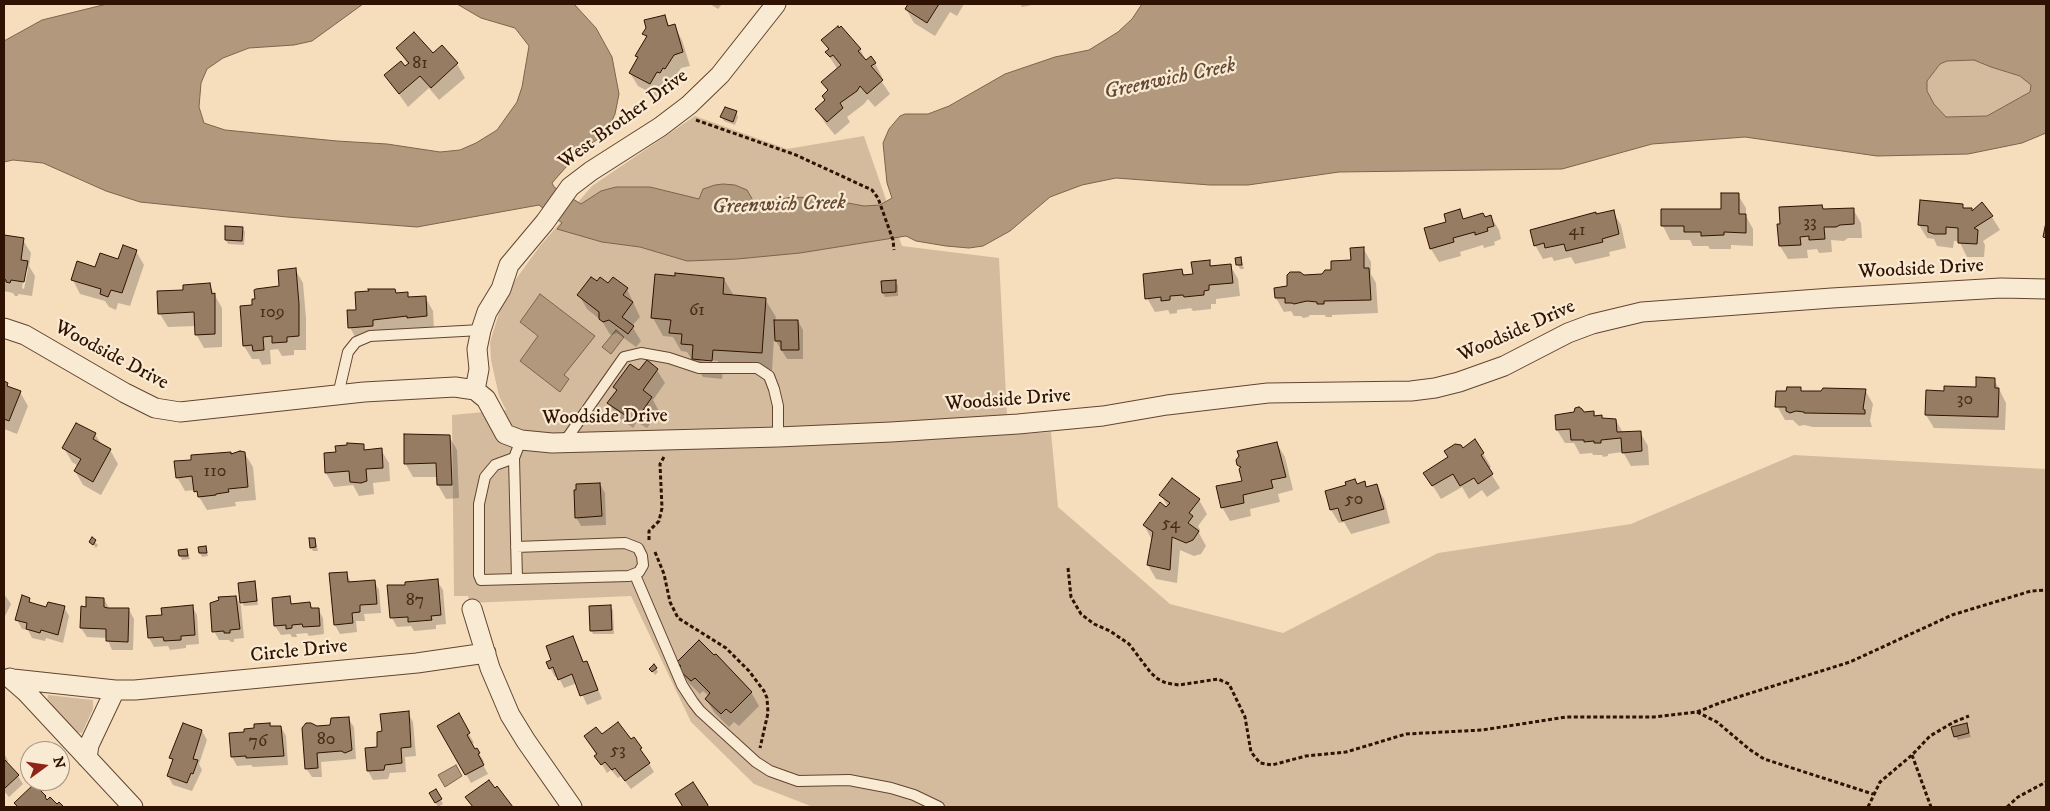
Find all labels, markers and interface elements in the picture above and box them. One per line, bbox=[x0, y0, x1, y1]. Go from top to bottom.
house number: 81 bbox=[412, 53, 428, 75]
water label: Greenwich Creek bbox=[1102, 54, 1238, 106]
street label: West Brother Drive bbox=[555, 65, 693, 175]
water label: Greenwich Creek bbox=[712, 191, 846, 221]
house number: 33 bbox=[1803, 212, 1817, 234]
house number: 41 bbox=[1569, 220, 1585, 242]
street label: Woodside Drive bbox=[1858, 255, 1984, 285]
street label: Woodside Drive bbox=[1455, 295, 1579, 369]
house number: 61 bbox=[689, 300, 705, 322]
house number: 109 bbox=[259, 302, 285, 324]
street label: Woodside Drive bbox=[50, 316, 172, 396]
street label: Woodside Drive bbox=[944, 385, 1072, 417]
house number: 30 bbox=[1957, 389, 1973, 411]
street label: Woodside Drive bbox=[542, 405, 668, 431]
house number: 110 bbox=[204, 461, 226, 483]
house number: 50 bbox=[1345, 489, 1363, 511]
house number: 54 bbox=[1162, 513, 1180, 535]
house number: 87 bbox=[406, 590, 424, 612]
street label: Circle Drive bbox=[249, 635, 349, 669]
house number: 80 bbox=[317, 729, 335, 751]
house number: 76 bbox=[249, 731, 267, 753]
house number: 53 bbox=[610, 740, 626, 762]
north arrow bbox=[20, 741, 70, 791]
text: N bbox=[48, 755, 69, 770]

